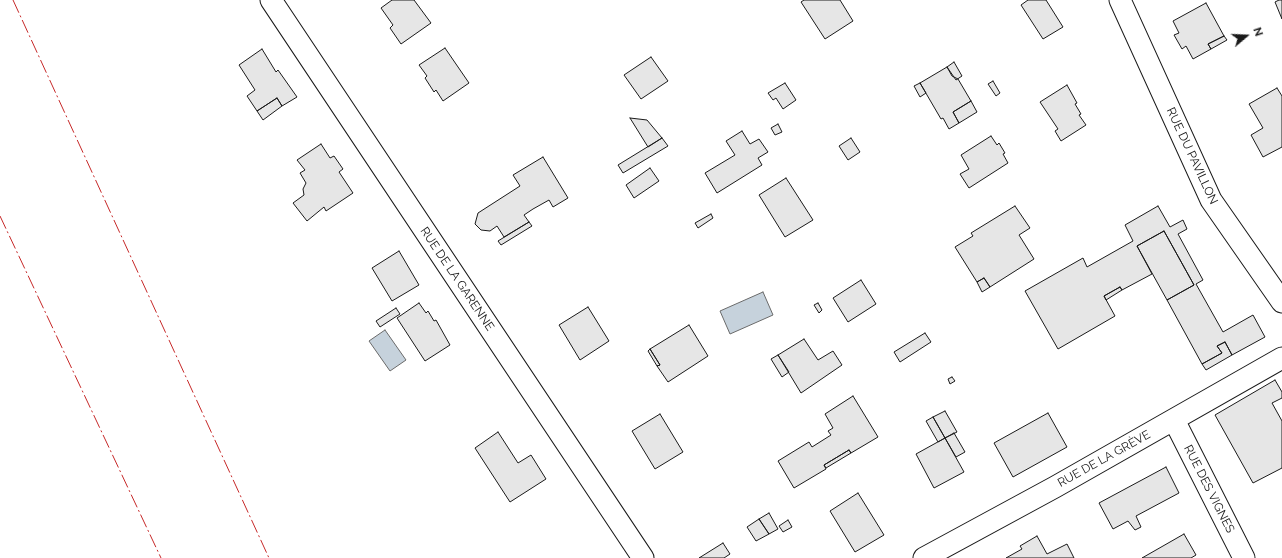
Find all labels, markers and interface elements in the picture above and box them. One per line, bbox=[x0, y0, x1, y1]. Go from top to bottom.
north arrow bbox=[1226, 16, 1266, 56]
text: N bbox=[1250, 26, 1265, 38]
street label: RUE DU PAVILLON bbox=[1163, 105, 1221, 207]
street label: RUE DE LA GARENNE bbox=[417, 224, 497, 334]
street label: RUE DE LA GRÈVE bbox=[1055, 428, 1153, 490]
street label: RUE DES VIGNES bbox=[1181, 443, 1237, 535]

